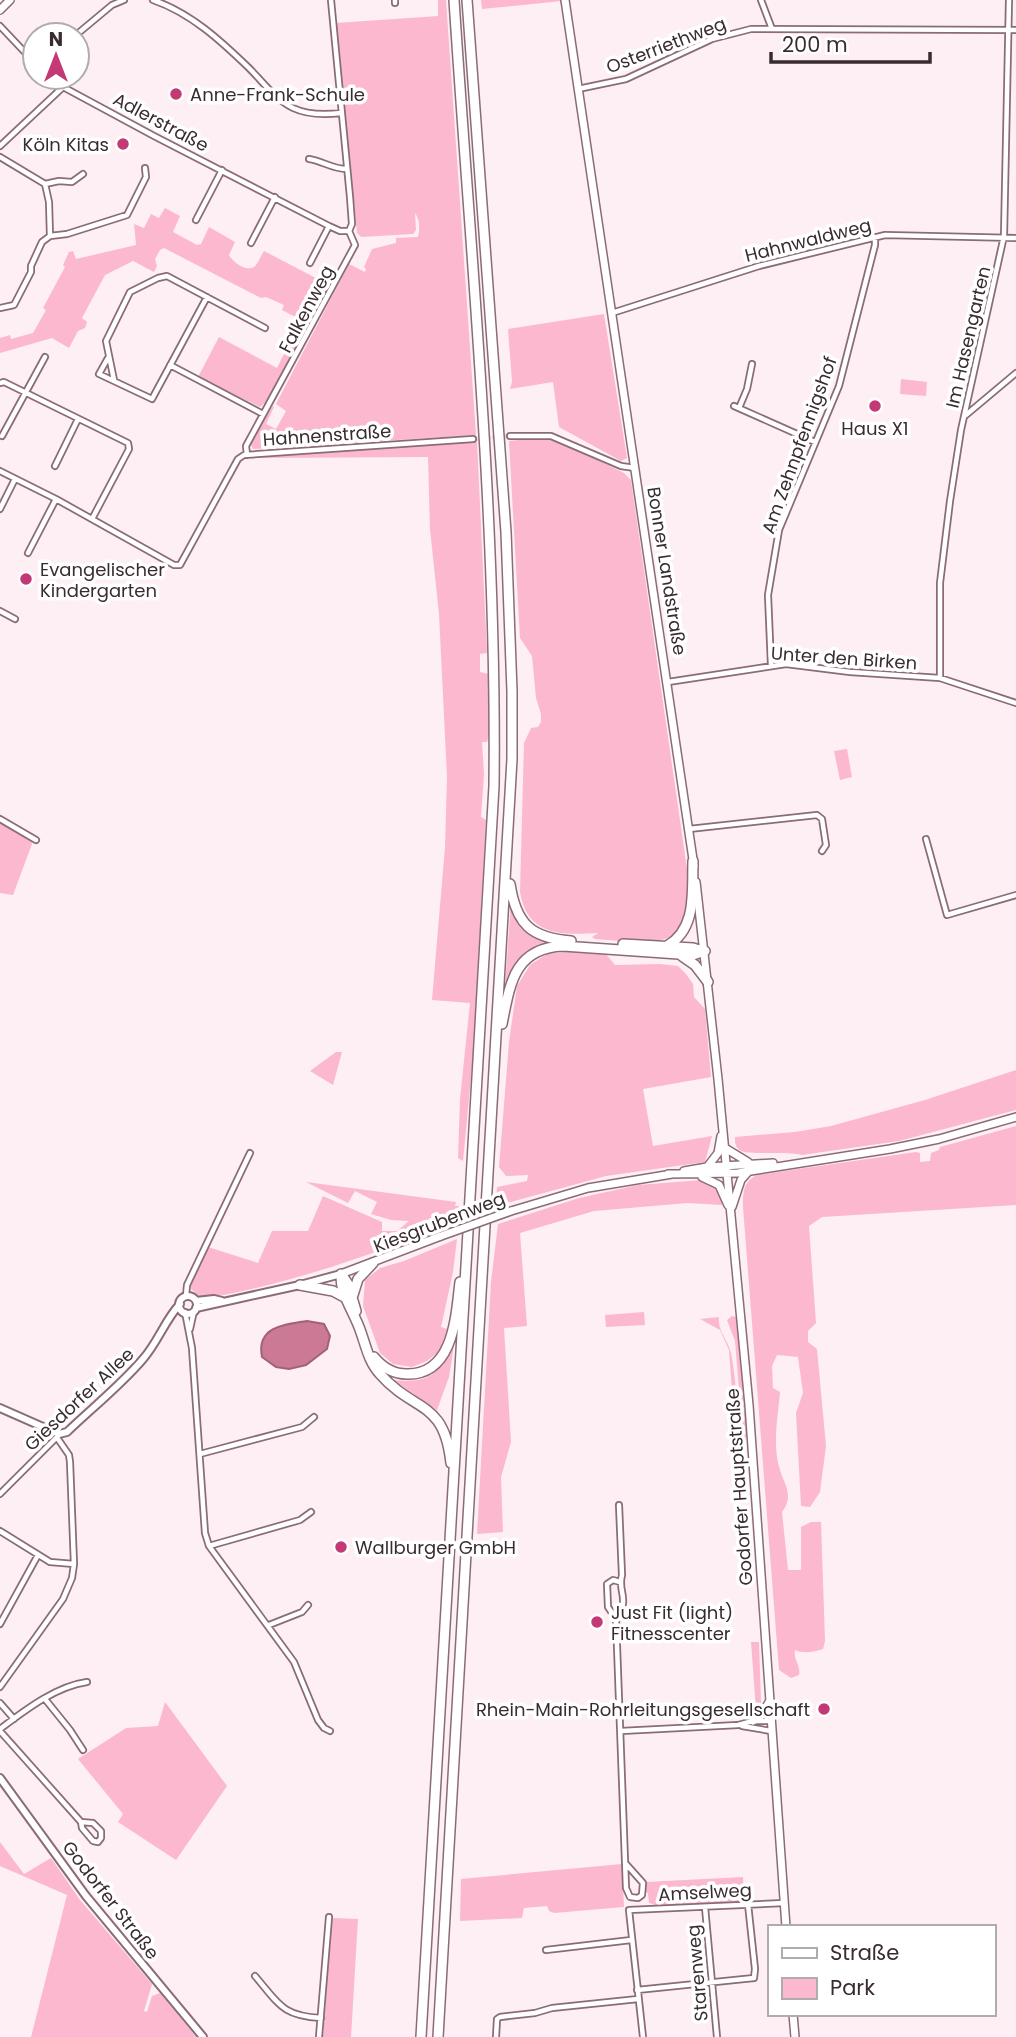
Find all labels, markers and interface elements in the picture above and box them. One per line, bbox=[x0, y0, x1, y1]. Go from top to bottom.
street label: Osterriethweg bbox=[603, 11, 729, 79]
north arrow bbox=[21, 21, 91, 91]
scale bar bbox=[771, 21, 930, 65]
text: N bbox=[49, 26, 63, 53]
text: 200 m bbox=[782, 30, 848, 59]
place label: Anne-Frank-Schule bbox=[190, 82, 365, 107]
street label: Adlerstraße bbox=[109, 86, 213, 158]
marker: Anne-Frank-Schule bbox=[168, 86, 184, 102]
place label: Köln Kitas bbox=[23, 132, 109, 157]
marker: Köln Kitas bbox=[115, 136, 131, 152]
street label: Hahnwaldweg bbox=[742, 212, 874, 268]
street label: Falkenweg bbox=[272, 261, 340, 357]
street label: Im Hasengarten bbox=[940, 264, 996, 410]
street label: Am Zehnpfennigshof bbox=[755, 353, 843, 537]
marker: Haus X1 bbox=[867, 398, 883, 414]
place label: Haus X1 bbox=[841, 416, 909, 441]
street label: Hahnenstraße bbox=[262, 418, 392, 452]
street label: Bonner Landstraße bbox=[641, 485, 693, 657]
place label: Evangelischer Kindergarten bbox=[40, 557, 165, 603]
marker: Evangelischer Kindergarten bbox=[18, 571, 34, 587]
street label: Unter den Birken bbox=[770, 640, 918, 676]
street label: Kiesgrubenweg bbox=[370, 1185, 508, 1259]
street label: Giesdorfer Allee bbox=[19, 1342, 139, 1456]
street label: Godorfer Hauptstraße bbox=[720, 1388, 758, 1586]
place label: Wallburger GmbH bbox=[355, 1535, 516, 1560]
marker: Wallburger GmbH bbox=[333, 1539, 349, 1555]
place label: Just Fit (light) Fitnesscenter bbox=[611, 1600, 733, 1646]
marker: Just Fit (light) Fitnesscenter bbox=[589, 1614, 605, 1630]
place label: Rhein-Main-Rohrleitungsgesellschaft bbox=[476, 1697, 810, 1722]
marker: Rhein-Main-Rohrleitungsgesellschaft bbox=[816, 1701, 832, 1717]
street label: Godorfer Straße bbox=[57, 1836, 165, 1964]
street label: Amselweg bbox=[658, 1877, 752, 1907]
street label: Starenweg bbox=[680, 1924, 714, 2022]
legend bbox=[768, 1925, 995, 2016]
text: Straße bbox=[830, 1938, 899, 1967]
text: Park bbox=[830, 1973, 875, 2002]

